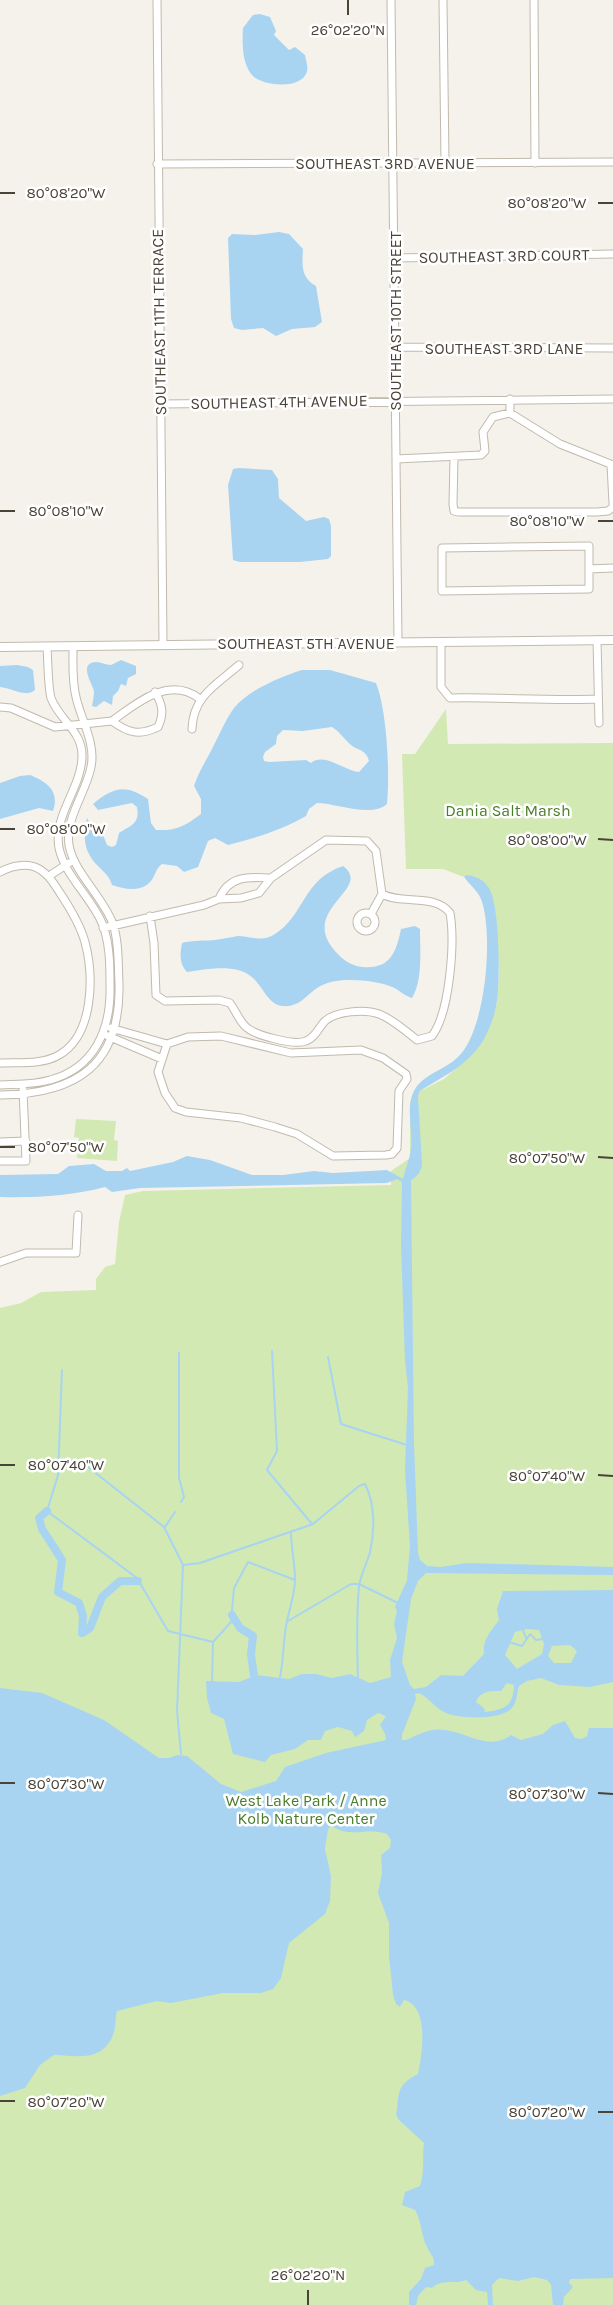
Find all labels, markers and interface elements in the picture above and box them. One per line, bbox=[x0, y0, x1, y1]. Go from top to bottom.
text: 26°02'20"N bbox=[311, 21, 385, 39]
street label: SOUTHEAST 3RD AVENUE bbox=[295, 154, 475, 173]
text: 80°08'20"W bbox=[27, 184, 106, 202]
text: 80°08'20"W bbox=[508, 194, 587, 212]
street label: SOUTHEAST 11TH TERRACE bbox=[148, 229, 170, 415]
street label: SOUTHEAST 10TH STREET bbox=[386, 231, 405, 411]
street label: SOUTHEAST 3RD COURT bbox=[418, 245, 590, 267]
street label: SOUTHEAST 3RD LANE bbox=[424, 339, 584, 358]
street label: SOUTHEAST 4TH AVENUE bbox=[190, 391, 368, 413]
text: 80°08'10"W bbox=[28, 502, 104, 520]
text: 80°08'10"W bbox=[509, 512, 585, 530]
street label: SOUTHEAST 5TH AVENUE bbox=[217, 634, 395, 653]
park label: Dania Salt Marsh bbox=[445, 801, 571, 820]
text: 80°08'00"W bbox=[26, 820, 106, 838]
text: 80°08'00"W bbox=[507, 831, 587, 849]
text: 80°07'50"W bbox=[28, 1138, 105, 1156]
text: 80°07'50"W bbox=[509, 1149, 586, 1167]
text: 80°07'40"W bbox=[28, 1456, 105, 1474]
text: 80°07'40"W bbox=[509, 1467, 586, 1485]
text: 80°07'30"W bbox=[28, 1775, 105, 1793]
text: 80°07'30"W bbox=[509, 1785, 586, 1803]
park label: West Lake Park / Anne Kolb Nature Center bbox=[225, 1791, 387, 1828]
text: 80°07'20"W bbox=[28, 2093, 105, 2111]
text: 80°07'20"W bbox=[509, 2103, 586, 2121]
text: 26°02'20"N bbox=[271, 2266, 345, 2284]

